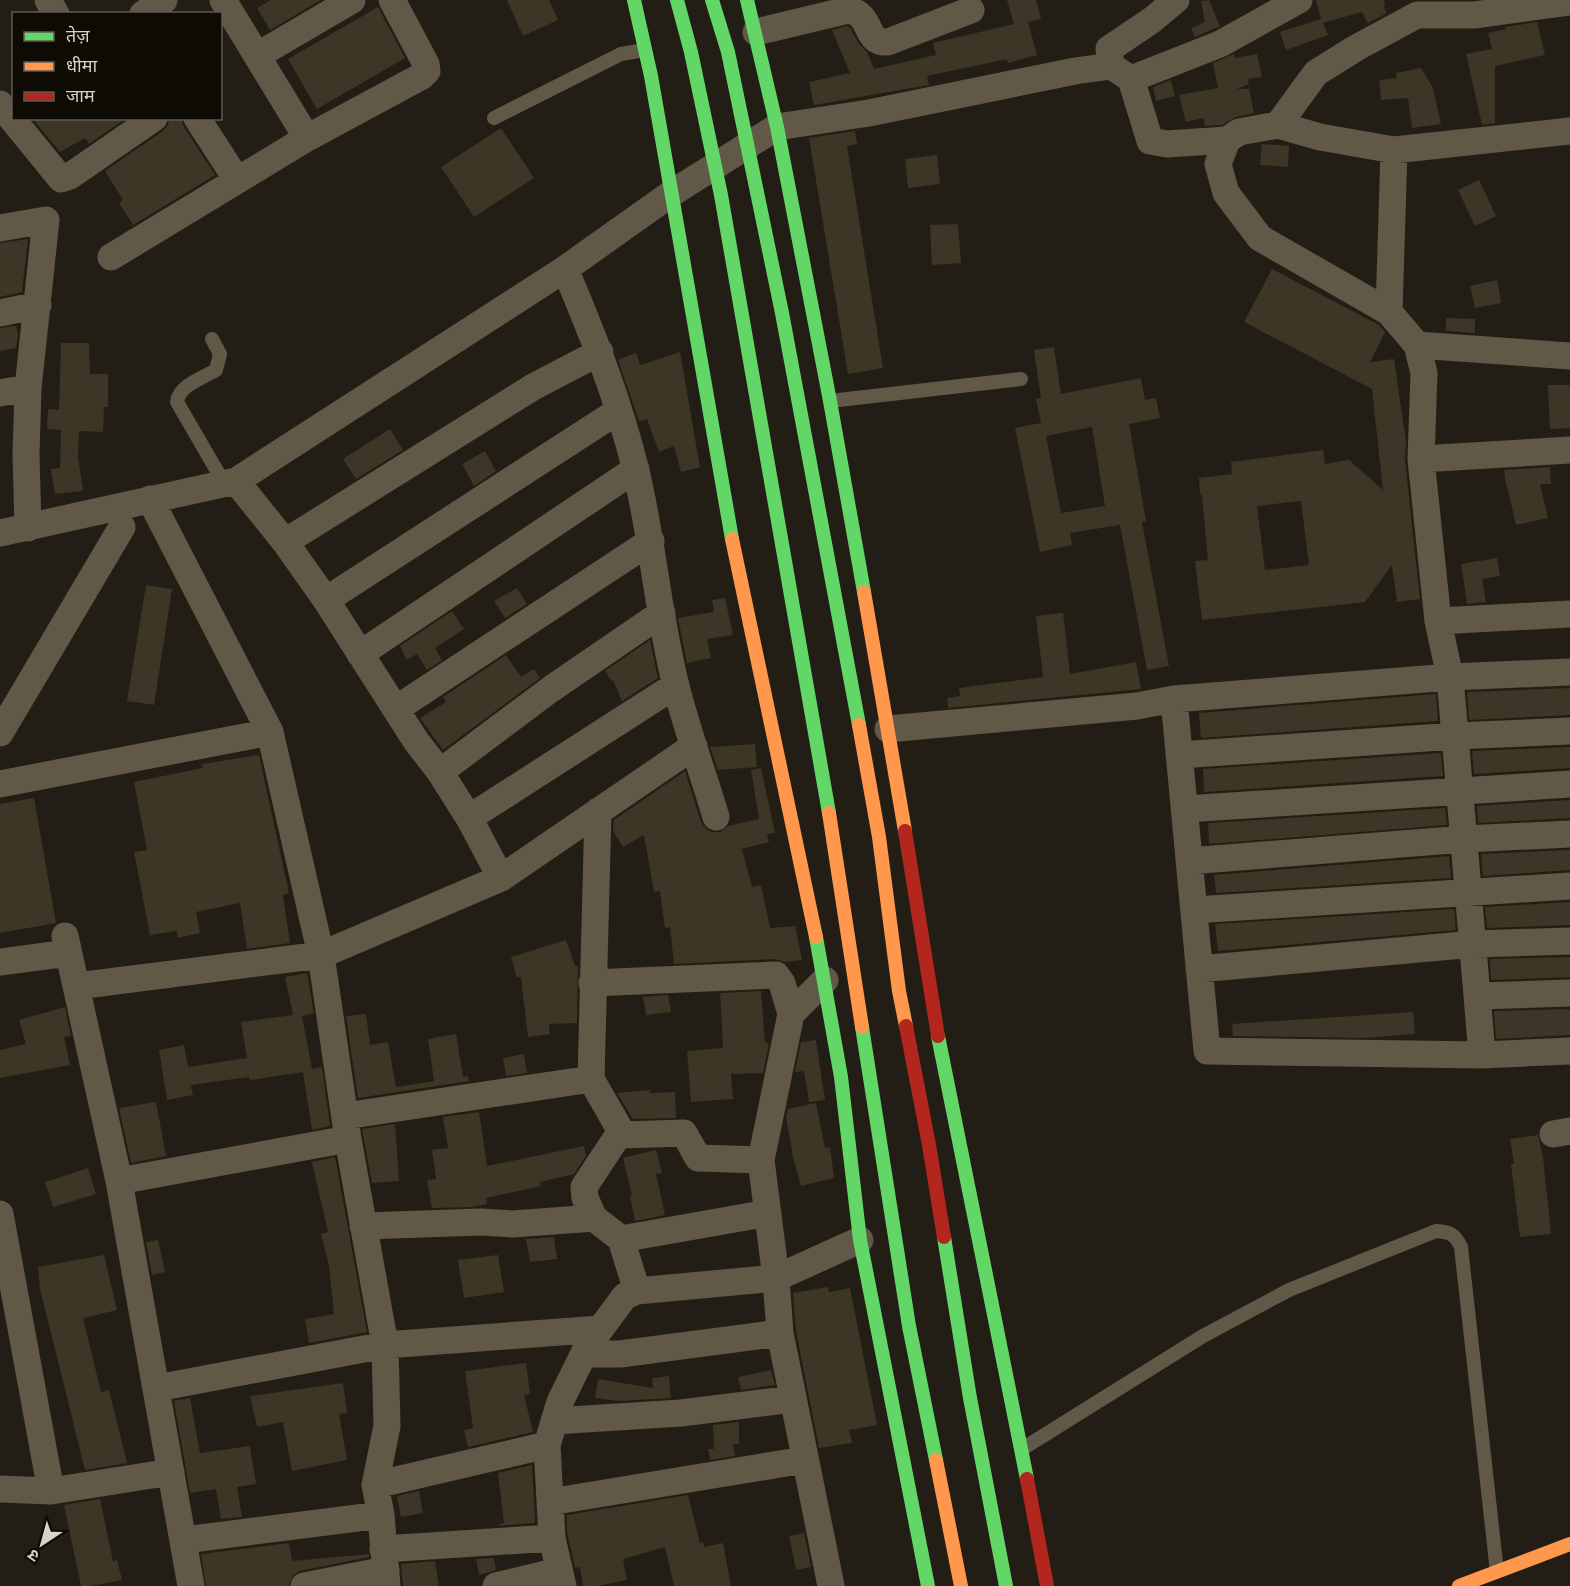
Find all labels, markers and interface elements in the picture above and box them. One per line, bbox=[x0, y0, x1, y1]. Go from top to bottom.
legend bbox=[12, 12, 222, 120]
text: तेज़ bbox=[66, 25, 90, 47]
text: धीमा bbox=[66, 55, 97, 77]
text: जाम bbox=[66, 85, 96, 107]
north arrow bbox=[12, 1514, 72, 1574]
text: उ bbox=[24, 1545, 43, 1566]

